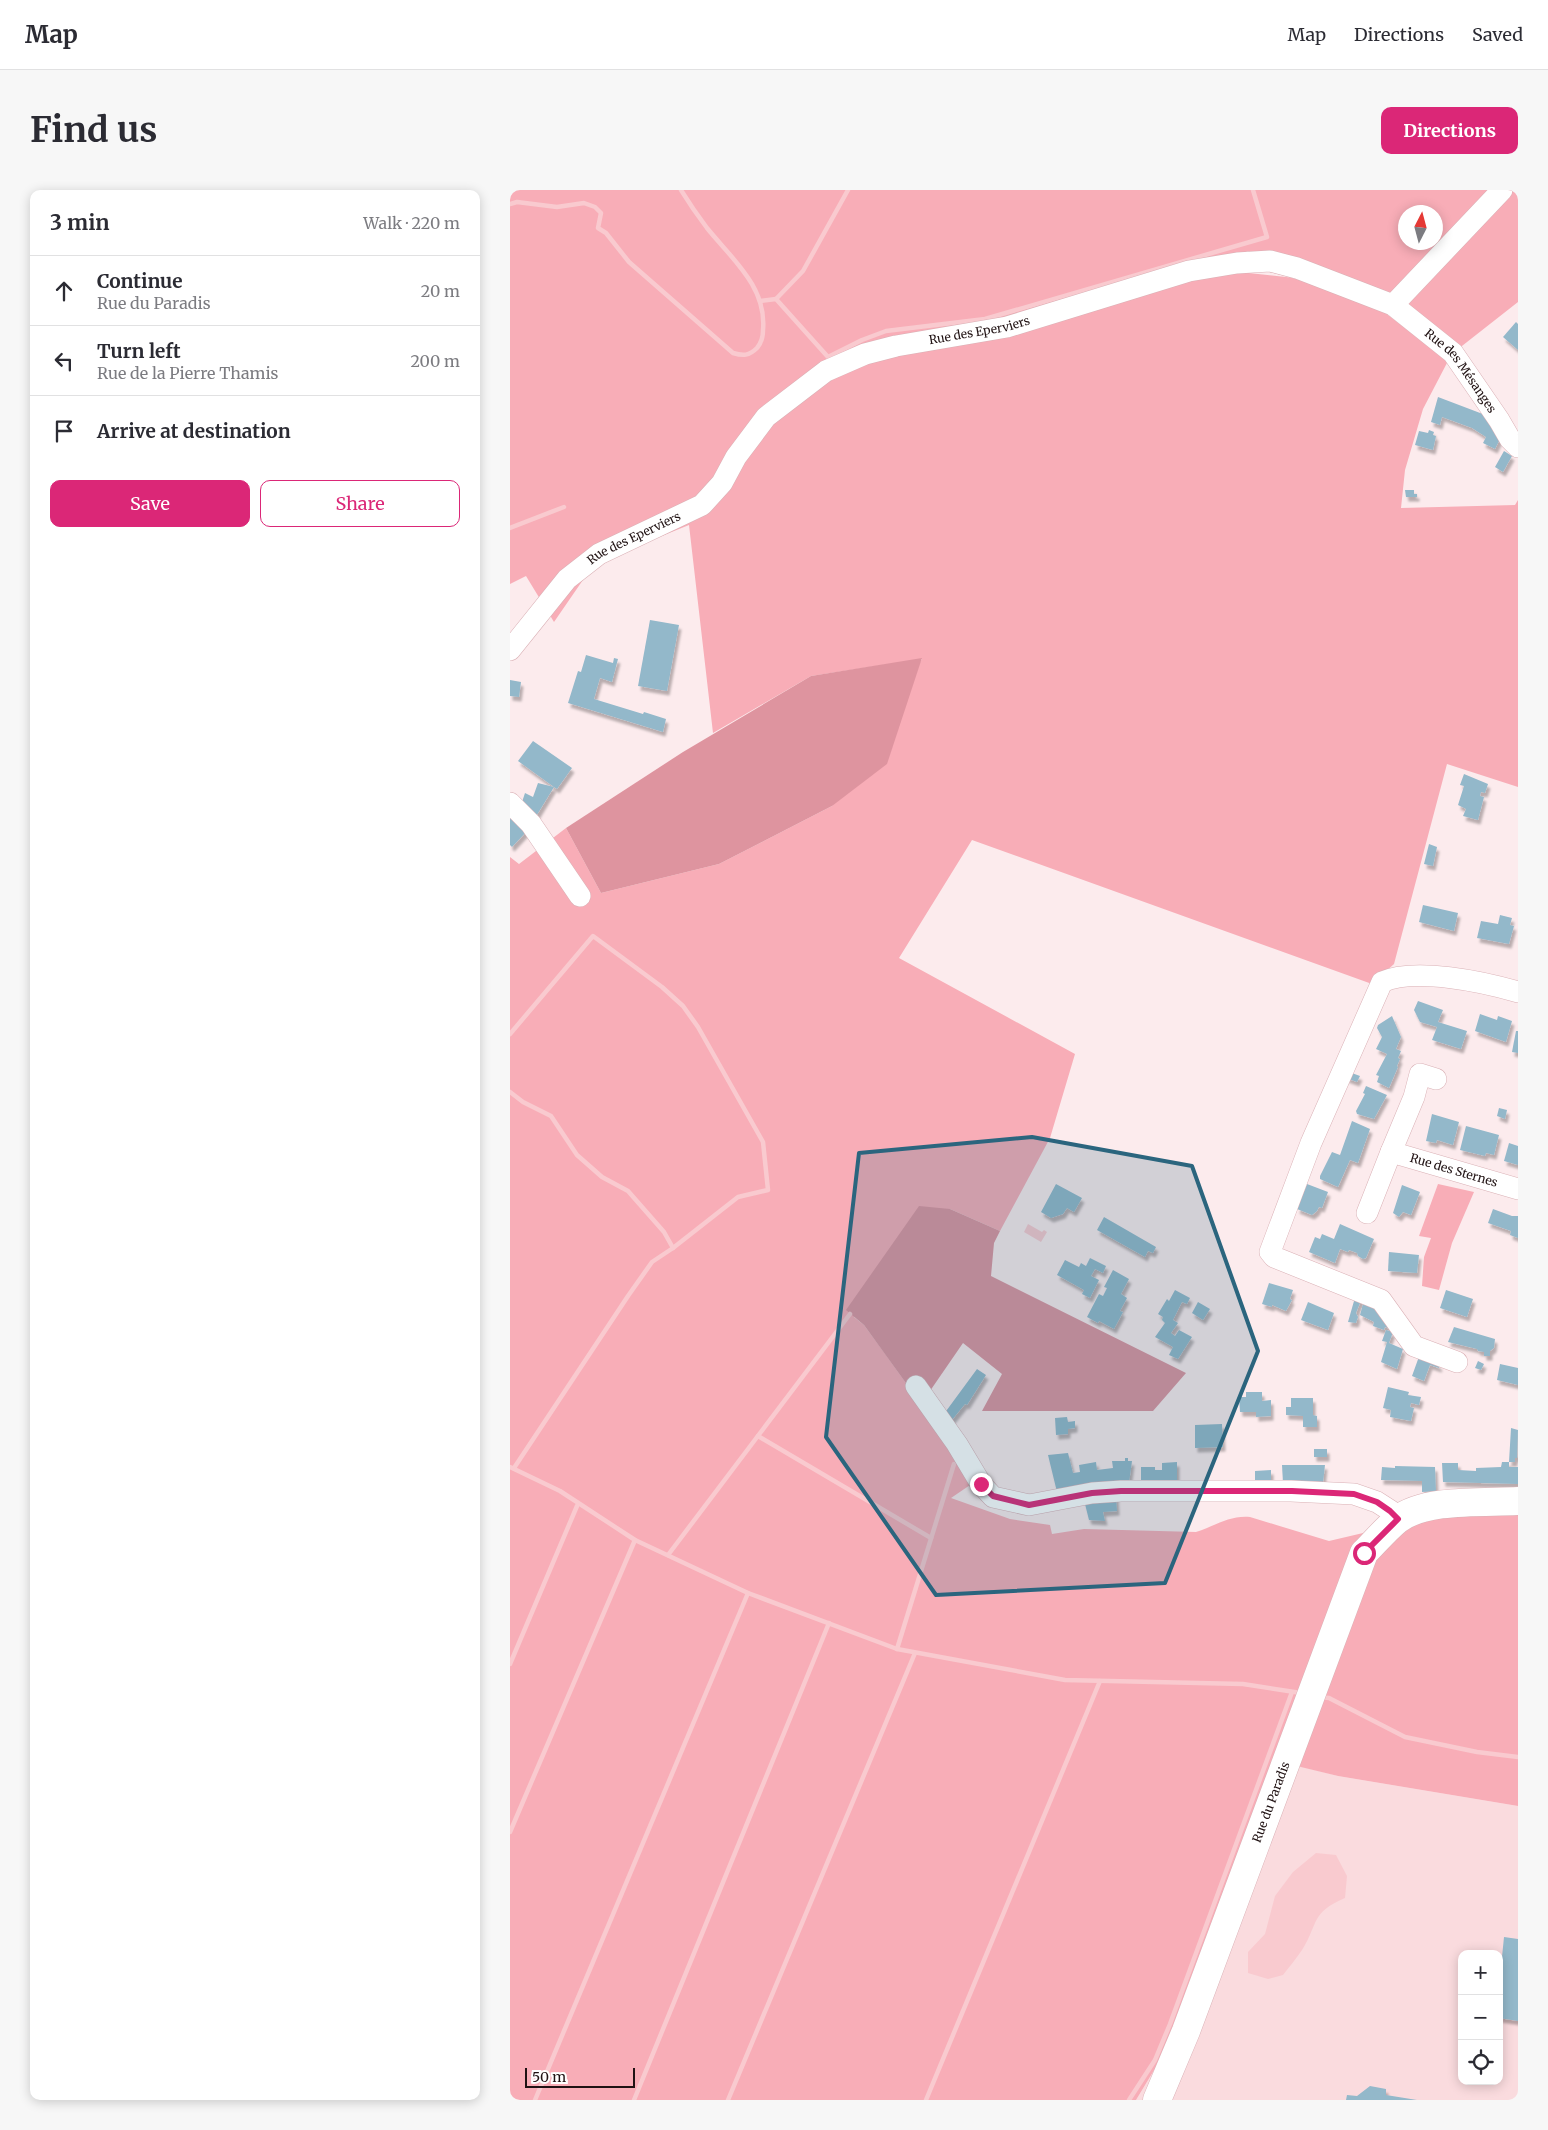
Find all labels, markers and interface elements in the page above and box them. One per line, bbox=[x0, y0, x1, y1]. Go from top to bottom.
text: Map bbox=[25, 19, 78, 50]
text: Map bbox=[1288, 23, 1326, 46]
text: Directions bbox=[1354, 23, 1444, 46]
text: Saved bbox=[1472, 23, 1523, 46]
button: Directions bbox=[1381, 107, 1518, 154]
text: Find us bbox=[30, 108, 157, 152]
north arrow bbox=[1398, 205, 1443, 250]
text: 3 min bbox=[50, 209, 109, 236]
text: Walk · 220 m bbox=[363, 213, 460, 233]
text: Continue bbox=[97, 269, 183, 293]
icon: ahead bbox=[50, 277, 78, 305]
text: 20 m bbox=[421, 281, 460, 301]
text: Rue du Paradis bbox=[97, 293, 211, 313]
street label: Rue des Eperviers bbox=[928, 312, 1032, 347]
street label: Rue des Mésanges bbox=[1422, 325, 1500, 416]
text: Turn left bbox=[97, 339, 181, 363]
icon: left bbox=[50, 347, 78, 375]
text: 200 m bbox=[410, 351, 460, 371]
text: Rue de la Pierre Thamis bbox=[97, 363, 278, 383]
icon: arrive bbox=[50, 417, 78, 445]
text: Arrive at destination bbox=[97, 419, 291, 443]
button: Save bbox=[50, 480, 250, 527]
button: Share bbox=[260, 480, 460, 527]
street label: Rue des Eperviers bbox=[584, 508, 683, 567]
street label: Rue des Sternes bbox=[1408, 1150, 1500, 1190]
route end bbox=[970, 1473, 993, 1496]
route start bbox=[1353, 1542, 1376, 1565]
street label: Rue du Paradis bbox=[1249, 1759, 1293, 1845]
map controls bbox=[1458, 1950, 1503, 2085]
button: + bbox=[1458, 1950, 1503, 1995]
button: − bbox=[1458, 1995, 1503, 2040]
button: locate bbox=[1458, 2040, 1503, 2085]
scale bar bbox=[525, 2065, 635, 2088]
text: 50 m bbox=[532, 2068, 566, 2086]

